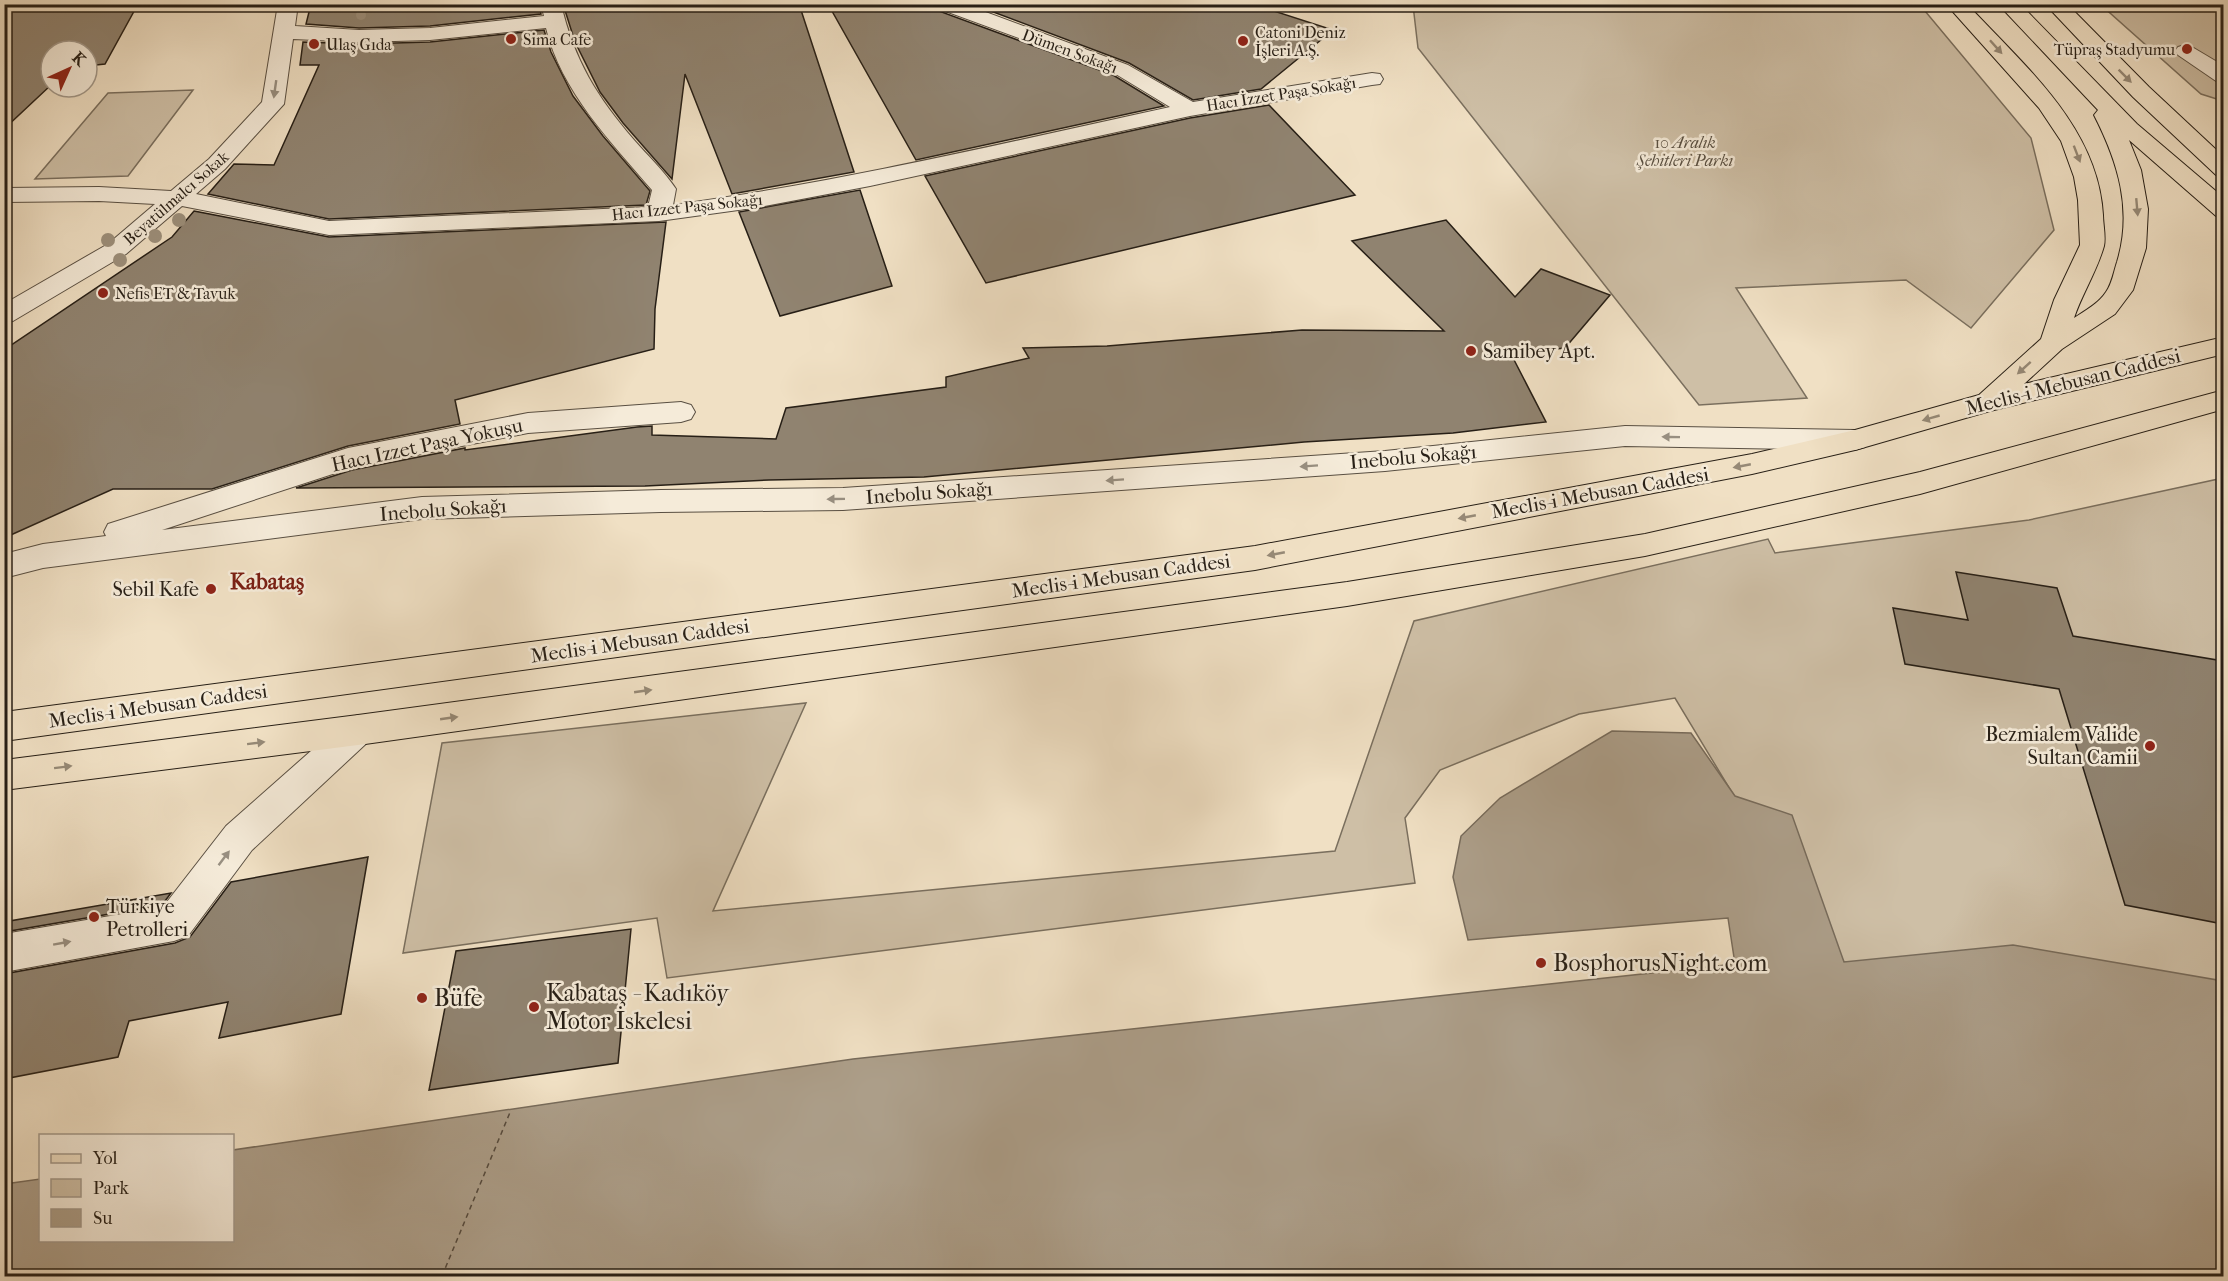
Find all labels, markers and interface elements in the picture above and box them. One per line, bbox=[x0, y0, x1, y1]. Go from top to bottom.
place label: Catoni Deniz İşleri A.Ş. bbox=[1255, 23, 1346, 61]
street label: Dümen Sokağı bbox=[1020, 25, 1121, 77]
place label: Sima Cafe bbox=[523, 30, 591, 49]
marker: Sima Cafe bbox=[504, 32, 518, 46]
marker: Catoni Deniz İşleri A.Ş. bbox=[1236, 34, 1250, 48]
place label: Ulaş Gıda bbox=[326, 35, 392, 55]
marker: Ulaş Gıda bbox=[307, 37, 321, 51]
north arrow bbox=[39, 39, 99, 99]
one-way arrow bbox=[1989, 39, 2002, 54]
place label: Tüpraş Stadyumu bbox=[2054, 40, 2175, 60]
marker: Tüpraş Stadyumu bbox=[2180, 42, 2194, 56]
text: K bbox=[68, 48, 91, 71]
one-way arrow bbox=[2118, 68, 2132, 82]
street label: Hacı İzzet Paşa Sokağı bbox=[1205, 73, 1358, 116]
one-way arrow bbox=[270, 80, 279, 99]
park label: 10 Aralık Şehitleri Parkı bbox=[1636, 133, 1734, 170]
one-way arrow bbox=[2073, 145, 2083, 163]
street label: Beyatülmalcı Sokak bbox=[119, 147, 233, 249]
street label: Hacı Izzet Paşa Sokağı bbox=[611, 190, 764, 225]
one-way arrow bbox=[2132, 198, 2142, 217]
place label: Nefis ET & Tavuk bbox=[115, 284, 236, 303]
marker: Nefis ET & Tavuk bbox=[96, 286, 110, 300]
place label: Samibey Apt. bbox=[1483, 340, 1595, 363]
marker: Samibey Apt. bbox=[1464, 344, 1478, 358]
street label: Meclis-i Mebusan Caddesi bbox=[1963, 344, 2183, 420]
one-way arrow bbox=[2017, 361, 2032, 374]
street label: Hacı Izzet Paşa Yokuşu bbox=[329, 413, 525, 477]
one-way arrow bbox=[1921, 414, 1939, 423]
one-way arrow bbox=[1661, 432, 1680, 442]
street label: Inebolu Sokağı bbox=[1349, 440, 1477, 474]
one-way arrow bbox=[1300, 462, 1319, 471]
street label: Meclis-i Mebusan Caddesi bbox=[1489, 462, 1711, 523]
one-way arrow bbox=[1732, 462, 1751, 471]
one-way arrow bbox=[1105, 476, 1124, 485]
street label: Inebolu Sokağı bbox=[865, 477, 993, 509]
street label: Inebolu Sokağı bbox=[379, 494, 507, 526]
one-way arrow bbox=[827, 495, 846, 504]
one-way arrow bbox=[1458, 513, 1477, 522]
street label: Meclis-i Mebusan Caddesi bbox=[1010, 549, 1232, 603]
one-way arrow bbox=[1266, 550, 1285, 559]
district label: Kabataş bbox=[230, 569, 304, 595]
place label: Sebil Kafe bbox=[112, 578, 199, 601]
marker: Sebil Kafe bbox=[204, 582, 218, 596]
street label: Meclis-i Mebusan Caddesi bbox=[529, 614, 751, 668]
street label: Meclis-i Mebusan Caddesi bbox=[47, 679, 269, 733]
one-way arrow bbox=[633, 687, 652, 696]
one-way arrow bbox=[440, 713, 459, 722]
place label: Bezmialem Valide Sultan Camii bbox=[1985, 723, 2138, 769]
one-way arrow bbox=[247, 738, 266, 748]
marker: Bezmialem Valide Sultan Camii bbox=[2143, 739, 2157, 753]
one-way arrow bbox=[53, 763, 72, 772]
one-way arrow bbox=[217, 851, 229, 866]
place label: Türkiye Petrolleri bbox=[106, 895, 188, 941]
marker: Türkiye Petrolleri bbox=[87, 910, 101, 924]
one-way arrow bbox=[53, 938, 72, 947]
place label: BosphorusNight.com bbox=[1553, 949, 1767, 977]
marker: BosphorusNight.com bbox=[1534, 956, 1548, 970]
place label: Kabataş - Kadıköy Motor İskelesi bbox=[546, 979, 730, 1035]
place label: Büfe bbox=[434, 984, 483, 1012]
marker: Büfe bbox=[415, 991, 429, 1005]
marker: Kabataş - Kadıköy Motor İskelesi bbox=[527, 1000, 541, 1014]
legend bbox=[39, 1134, 234, 1242]
text: Yol bbox=[92, 1148, 118, 1169]
text: Park bbox=[93, 1178, 130, 1199]
text: Su bbox=[93, 1208, 112, 1229]

